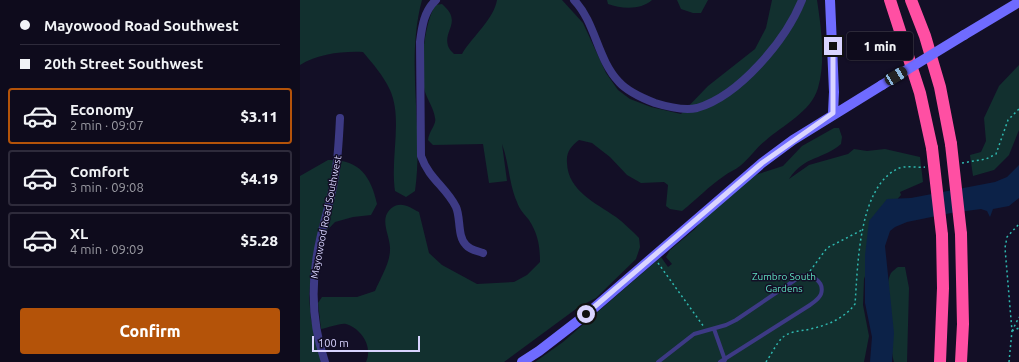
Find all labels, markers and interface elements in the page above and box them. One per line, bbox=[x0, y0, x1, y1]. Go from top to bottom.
text: Mayowood Road Southwest bbox=[44, 17, 239, 34]
callout: 1 min bbox=[847, 32, 913, 60]
route end bbox=[824, 37, 842, 55]
text: 1 min bbox=[863, 39, 897, 53]
text: 20th Street Southwest bbox=[44, 55, 203, 72]
car bbox=[883, 65, 909, 87]
icon: car bbox=[22, 98, 58, 134]
text: Economy bbox=[70, 101, 134, 118]
text: $3.11 bbox=[240, 108, 278, 125]
text: 2 min · 09:07 bbox=[70, 118, 144, 132]
street label: Mayowood Road Southwest bbox=[309, 154, 343, 280]
icon: car bbox=[22, 160, 58, 196]
text: Comfort bbox=[70, 163, 129, 180]
text: $4.19 bbox=[240, 170, 278, 187]
text: 3 min · 09:08 bbox=[70, 180, 144, 194]
icon: car bbox=[22, 222, 58, 258]
text: XL bbox=[70, 225, 88, 242]
text: $5.28 bbox=[240, 232, 278, 249]
text: 4 min · 09:09 bbox=[70, 242, 144, 256]
park label: Zumbro South Gardens bbox=[752, 271, 816, 294]
route start bbox=[577, 305, 595, 323]
button: Confirm bbox=[20, 308, 280, 354]
scale bar bbox=[312, 334, 420, 353]
text: 100 m bbox=[318, 337, 349, 349]

